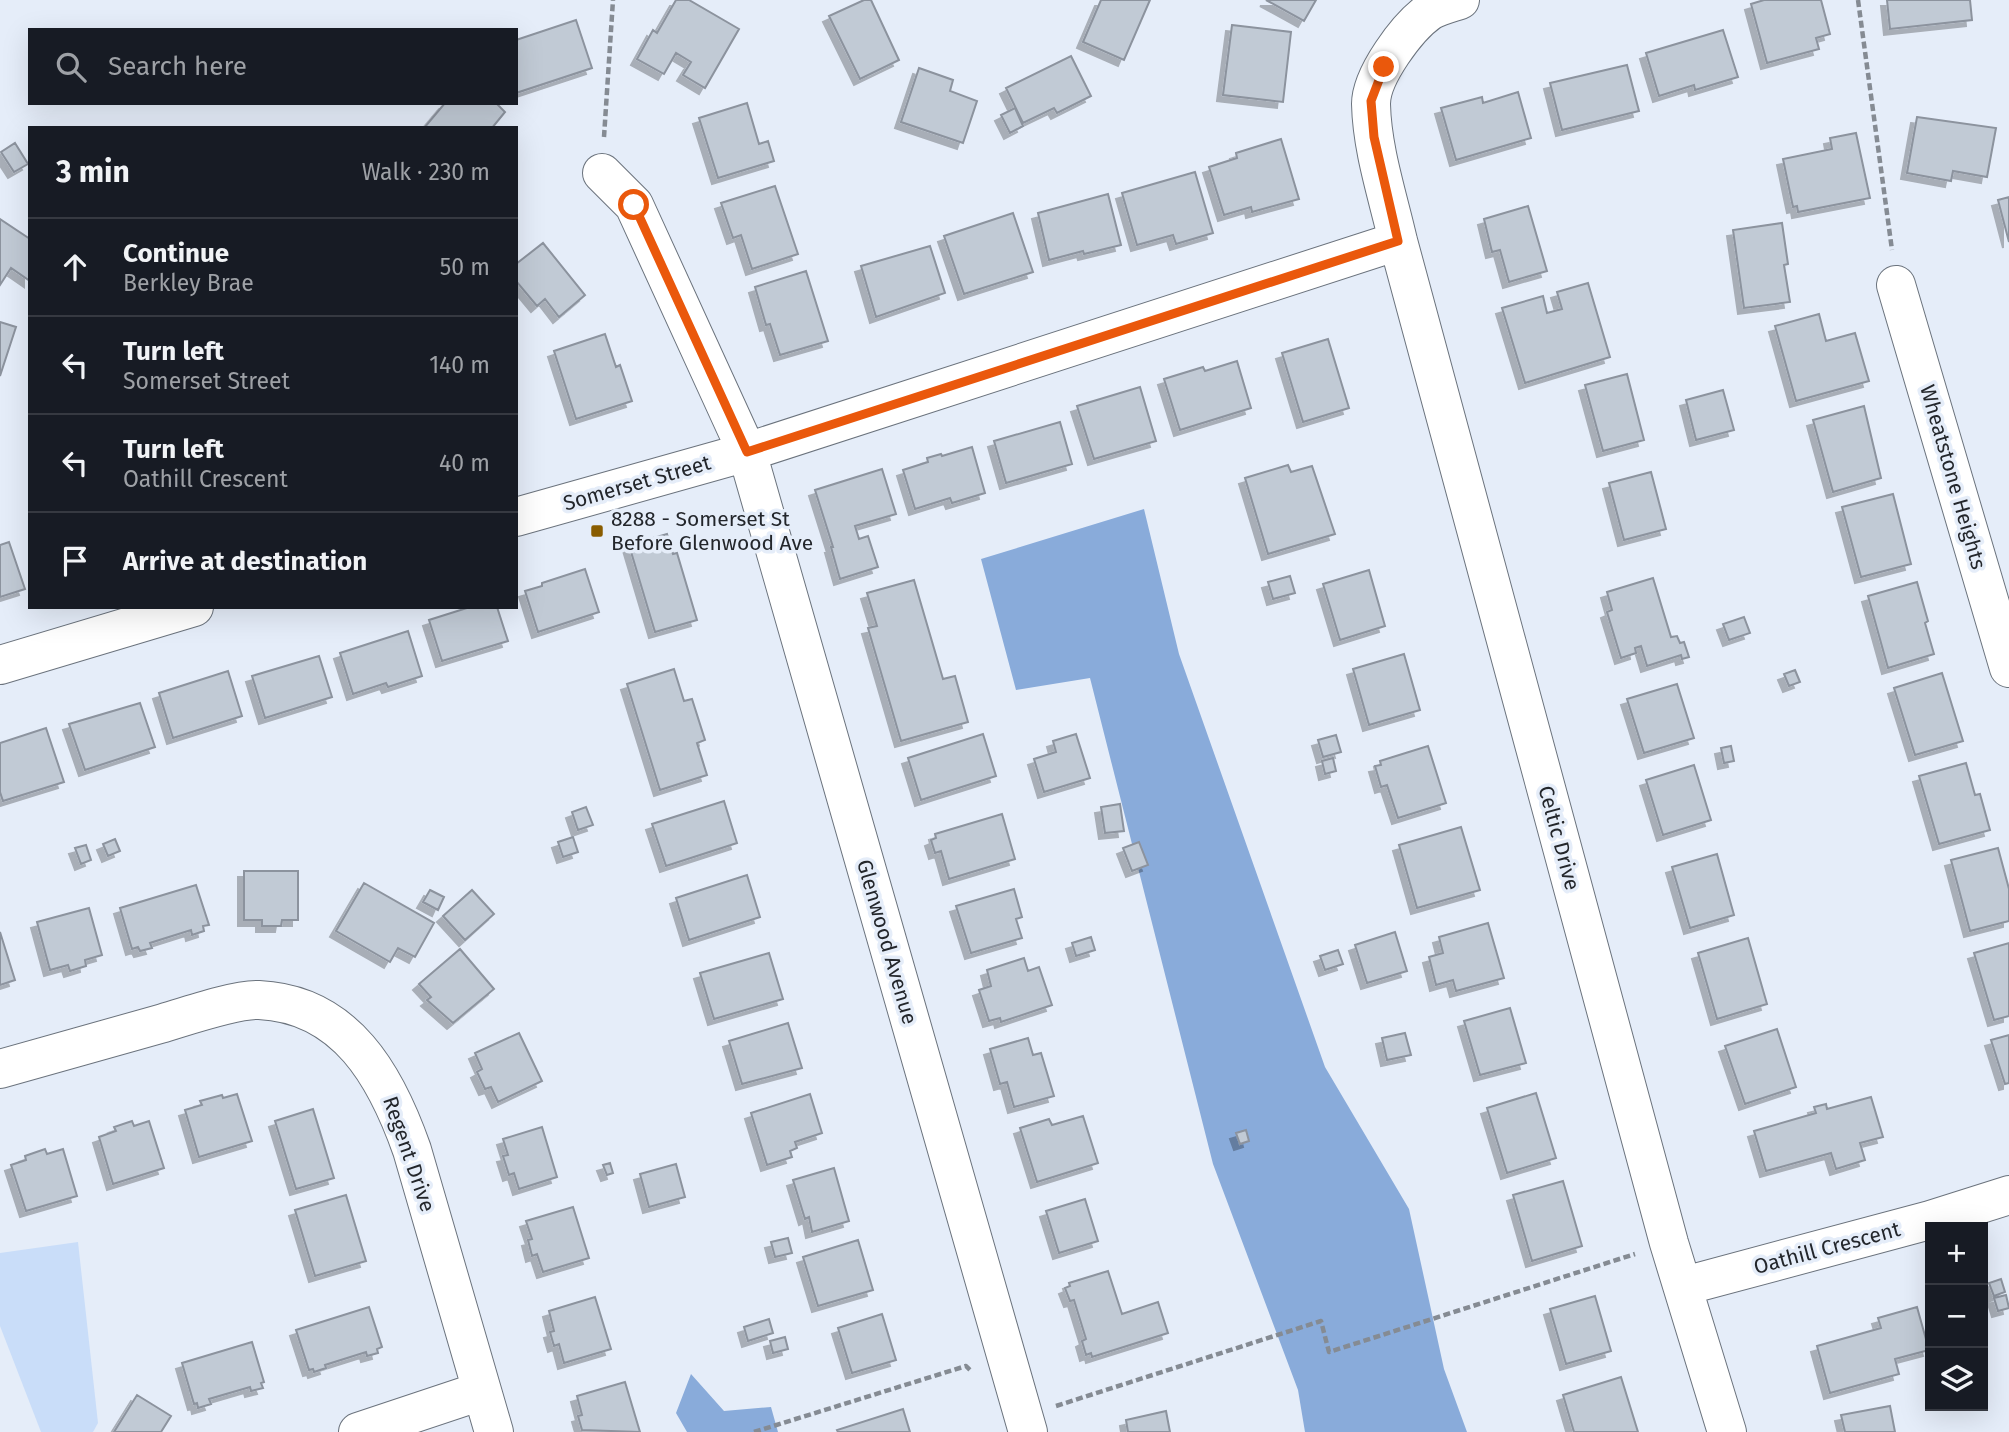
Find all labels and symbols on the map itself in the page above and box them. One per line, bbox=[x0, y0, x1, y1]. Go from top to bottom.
route end bbox=[1368, 51, 1399, 82]
route start bbox=[618, 189, 649, 220]
street label: Wheatstone Heights bbox=[1914, 382, 1992, 572]
street label: Somerset Street bbox=[560, 449, 714, 516]
place label: 8288 - Somerset St Before Glenwood Ave bbox=[611, 506, 813, 556]
marker: 8288 - Somerset St Before Glenwood Ave bbox=[589, 523, 605, 539]
street label: Celtic Drive bbox=[1533, 783, 1585, 893]
street label: Glenwood Avenue bbox=[851, 856, 923, 1028]
street label: Regent Drive bbox=[377, 1093, 441, 1215]
street label: Oathill Crescent bbox=[1751, 1216, 1903, 1280]

